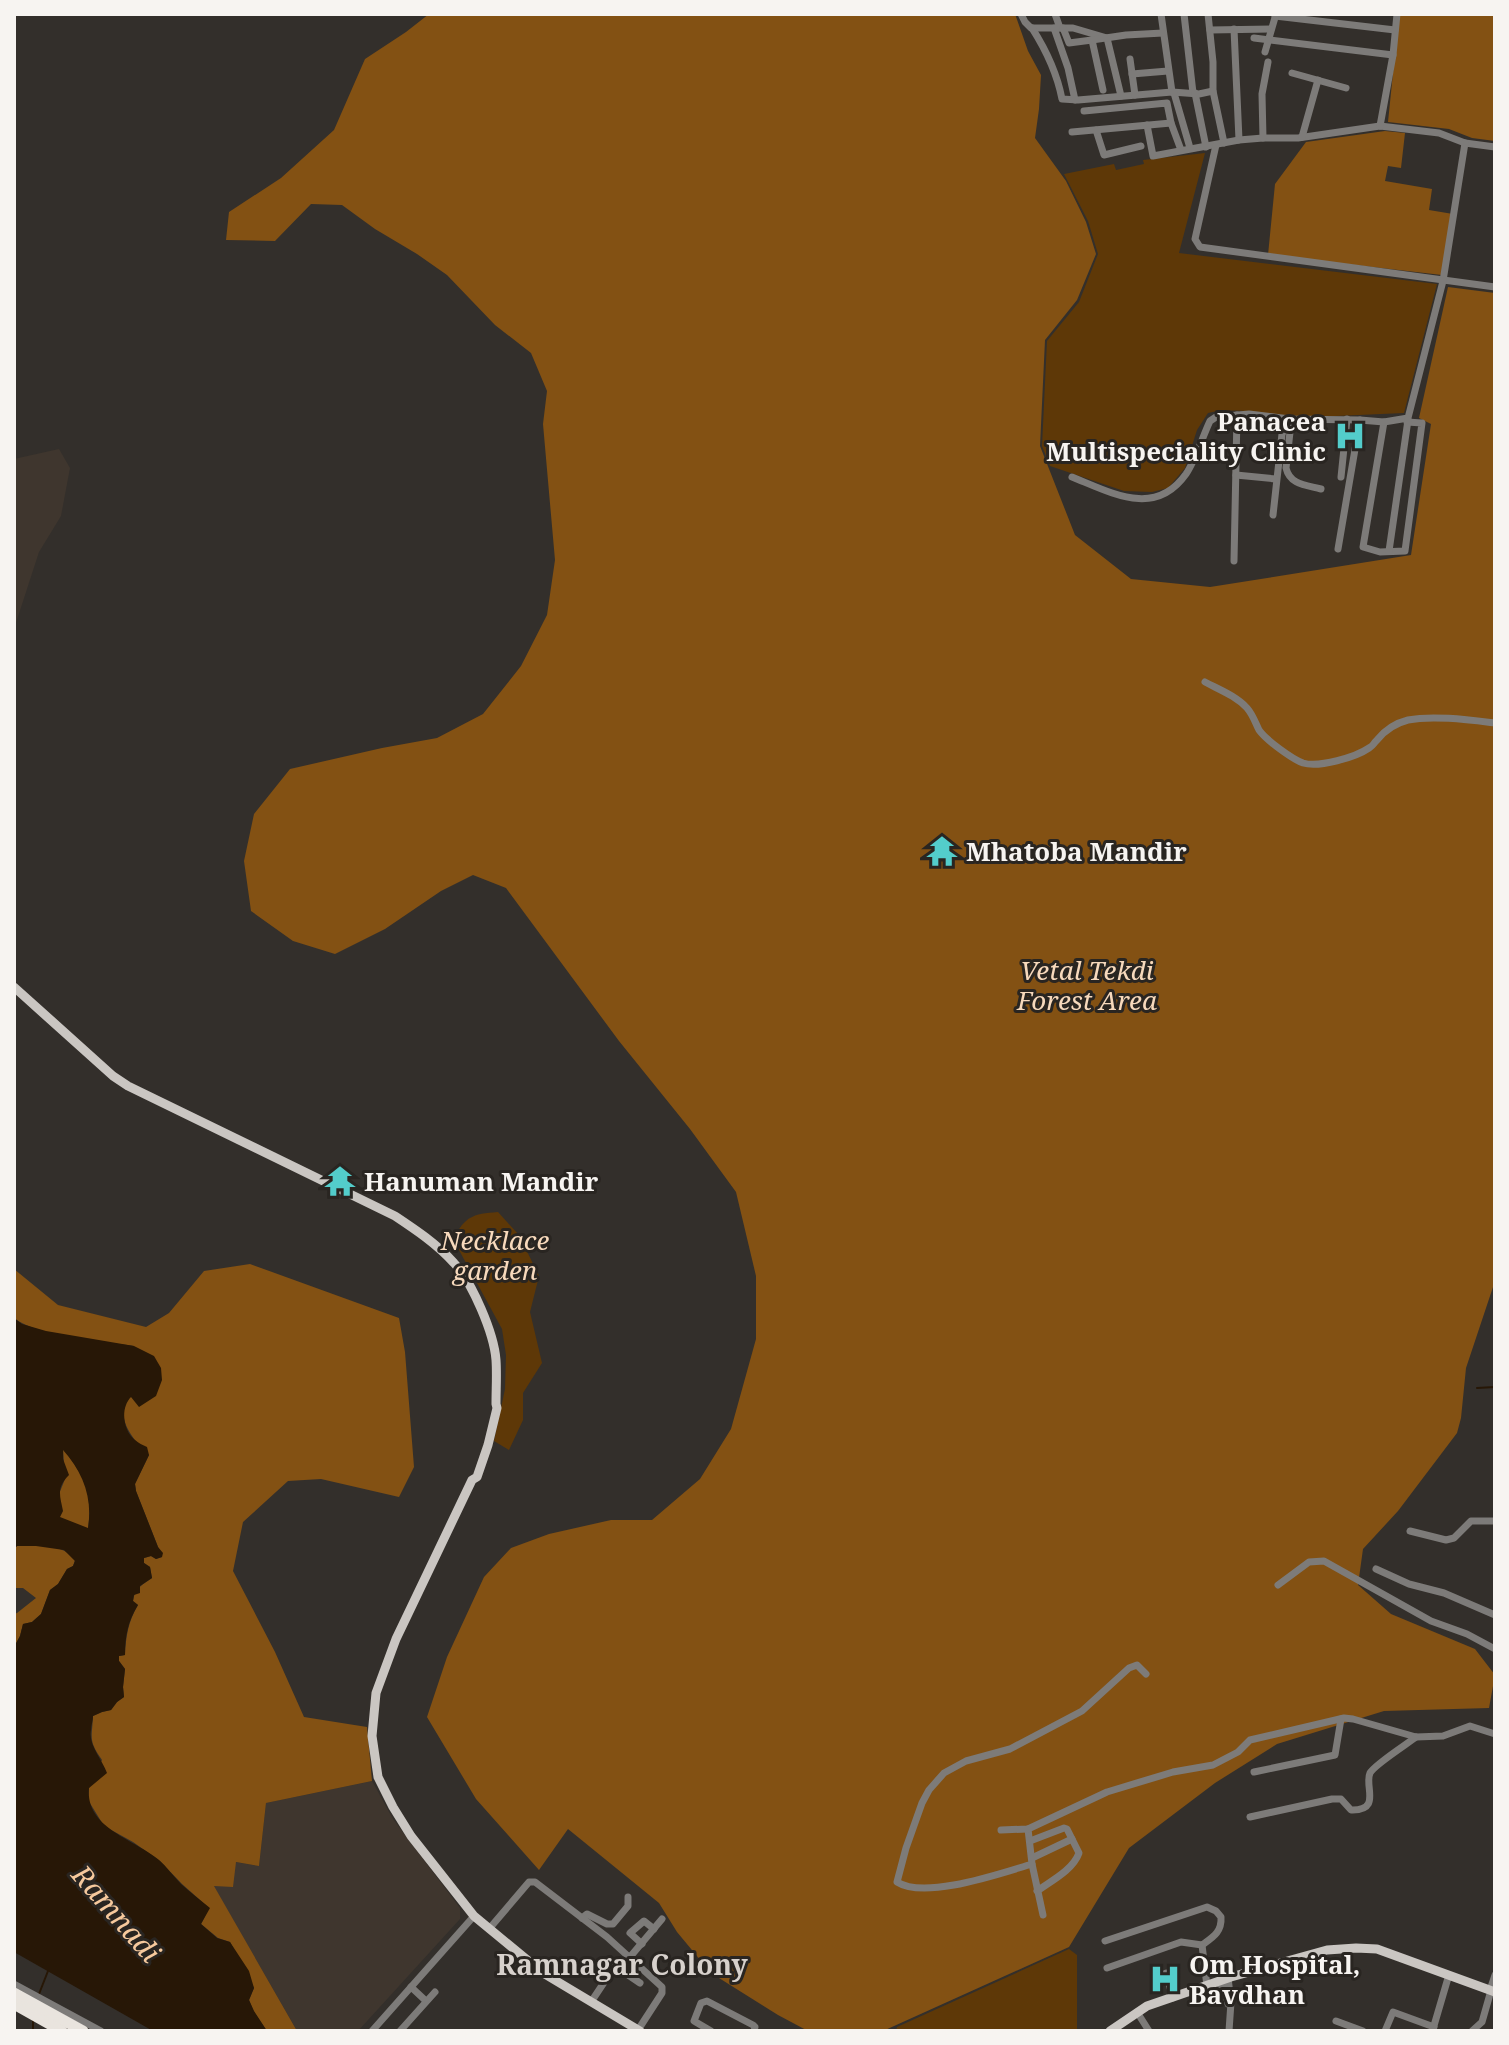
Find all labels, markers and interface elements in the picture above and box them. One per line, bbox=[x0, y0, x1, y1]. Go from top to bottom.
place label: Panacea Multispeciality Clinic bbox=[1046, 403, 1326, 469]
hospital icon: Panacea Multispeciality Clinic bbox=[1333, 419, 1367, 453]
place label: Mhatoba Mandir bbox=[966, 833, 1187, 869]
temple icon: Mhatoba Mandir bbox=[925, 834, 959, 868]
park label: Vetal Tekdi Forest Area bbox=[1016, 952, 1157, 1018]
place label: Hanuman Mandir bbox=[364, 1163, 599, 1199]
temple icon: Hanuman Mandir bbox=[323, 1164, 357, 1198]
park label: Necklace garden bbox=[440, 1222, 549, 1288]
water label: Ramnadi bbox=[63, 1855, 170, 1970]
district label: Ramnagar Colony bbox=[496, 1945, 749, 1983]
place label: Om Hospital, Bavdhan bbox=[1189, 1946, 1360, 2012]
hospital icon: Om Hospital, Bavdhan bbox=[1148, 1962, 1182, 1996]

